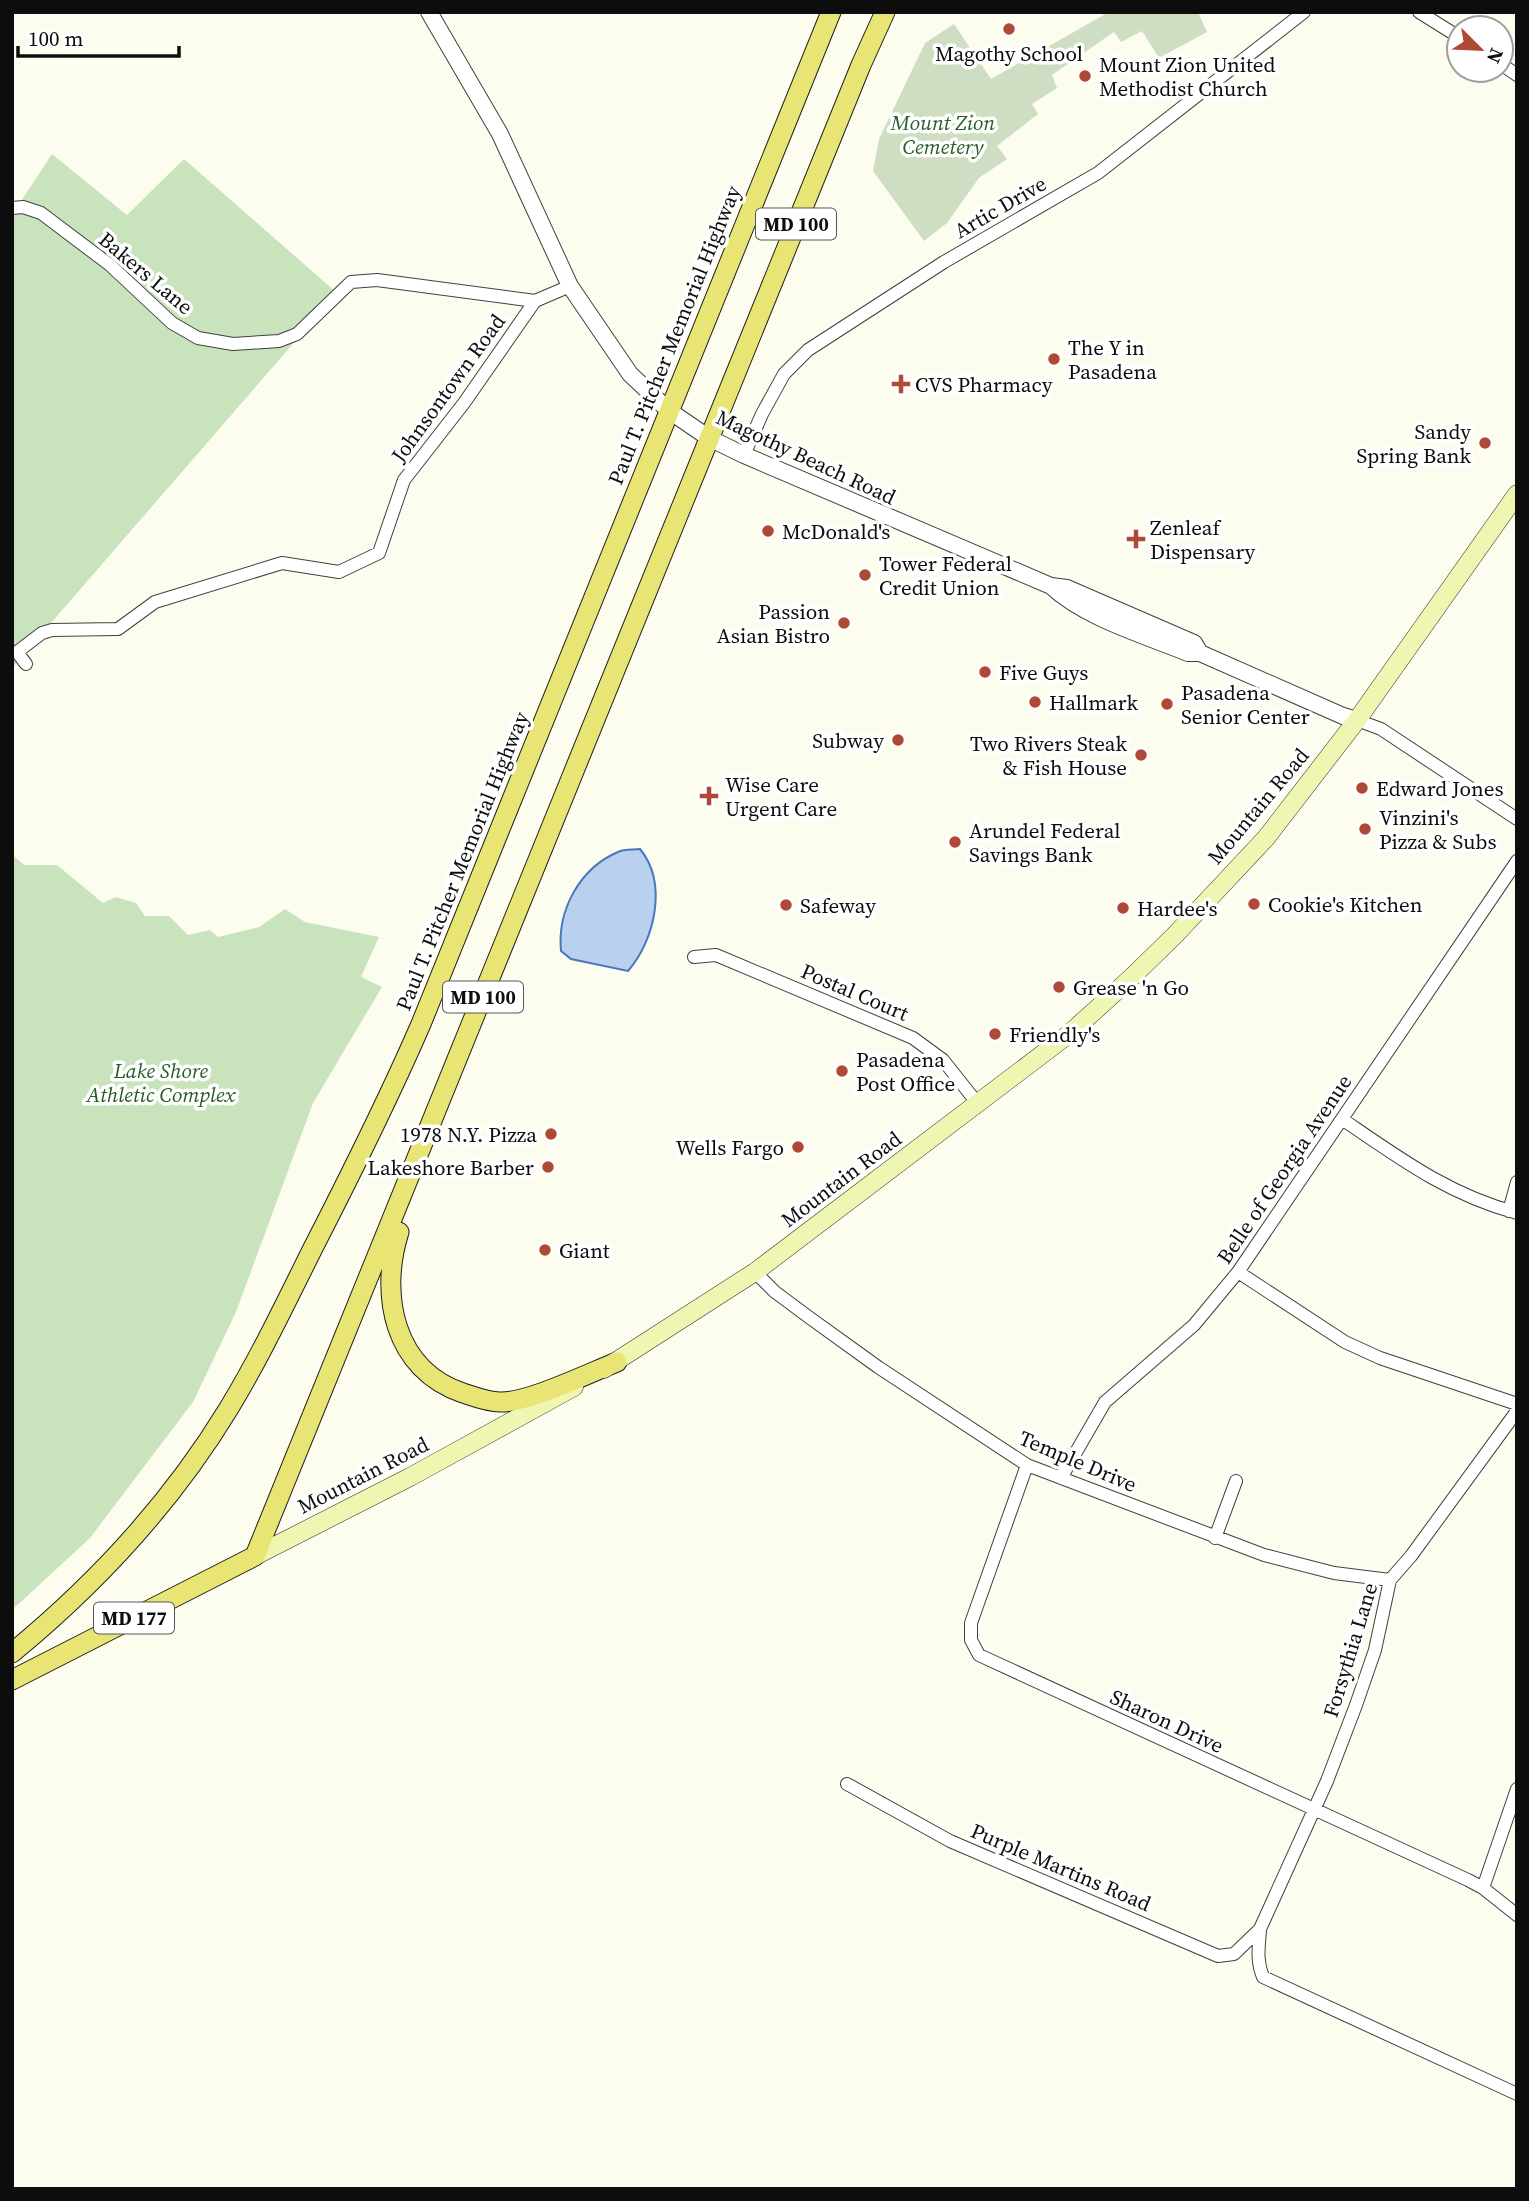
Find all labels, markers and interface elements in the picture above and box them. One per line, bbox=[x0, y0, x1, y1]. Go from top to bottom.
scale bar bbox=[18, 14, 178, 58]
north arrow bbox=[1445, 14, 1515, 84]
marker: Magothy School bbox=[1001, 21, 1017, 37]
text: 100 m bbox=[28, 24, 83, 53]
place label: Magothy School bbox=[935, 39, 1083, 68]
text: N bbox=[1481, 44, 1510, 68]
place label: Mount Zion United Methodist Church bbox=[1099, 50, 1276, 103]
marker: Mount Zion United Methodist Church bbox=[1077, 68, 1093, 84]
park label: Mount Zion Cemetery bbox=[890, 108, 995, 161]
street label: Artic Drive bbox=[949, 169, 1051, 245]
street label: Paul T. Pitcher Memorial Highway bbox=[601, 181, 747, 489]
road number: MD 100 bbox=[756, 208, 836, 240]
street label: Bakers Lane bbox=[93, 225, 199, 321]
street label: Johnsontown Road bbox=[384, 308, 512, 469]
place label: The Y in Pasadena bbox=[1068, 333, 1157, 386]
marker: The Y in Pasadena bbox=[1046, 351, 1062, 367]
place label: CVS Pharmacy bbox=[915, 370, 1053, 399]
marker: CVS Pharmacy bbox=[893, 376, 909, 392]
street label: Magothy Beach Road bbox=[712, 403, 901, 511]
place label: Sandy Spring Bank bbox=[1357, 417, 1472, 470]
marker: Sandy Spring Bank bbox=[1477, 435, 1493, 451]
place label: Zenleaf Dispensary bbox=[1150, 513, 1256, 566]
place label: McDonald's bbox=[782, 517, 890, 546]
marker: McDonald's bbox=[760, 523, 776, 539]
marker: Zenleaf Dispensary bbox=[1128, 531, 1144, 547]
place label: Tower Federal Credit Union bbox=[879, 549, 1012, 602]
marker: Tower Federal Credit Union bbox=[857, 567, 873, 583]
place label: Passion Asian Bistro bbox=[717, 597, 830, 650]
marker: Passion Asian Bistro bbox=[836, 615, 852, 631]
place label: Five Guys bbox=[999, 658, 1088, 687]
marker: Five Guys bbox=[977, 664, 993, 680]
place label: Pasadena Senior Center bbox=[1181, 678, 1310, 731]
place label: Hallmark bbox=[1049, 688, 1138, 717]
marker: Hallmark bbox=[1027, 694, 1043, 710]
marker: Pasadena Senior Center bbox=[1159, 696, 1175, 712]
street label: Paul T. Pitcher Memorial Highway bbox=[389, 707, 535, 1015]
place label: Subway bbox=[812, 726, 884, 755]
place label: Two Rivers Steak & Fish House bbox=[970, 729, 1128, 782]
marker: Subway bbox=[890, 732, 906, 748]
street label: Mountain Road bbox=[1201, 742, 1315, 870]
marker: Two Rivers Steak & Fish House bbox=[1133, 747, 1149, 763]
place label: Wise Care Urgent Care bbox=[725, 770, 837, 823]
place label: Edward Jones bbox=[1376, 774, 1504, 803]
marker: Edward Jones bbox=[1354, 780, 1370, 796]
marker: Wise Care Urgent Care bbox=[699, 786, 719, 806]
place label: Vinzini's Pizza & Subs bbox=[1379, 803, 1497, 856]
place label: Arundel Federal Savings Bank bbox=[969, 816, 1121, 869]
marker: Vinzini's Pizza & Subs bbox=[1357, 821, 1373, 837]
marker: Arundel Federal Savings Bank bbox=[947, 834, 963, 850]
place label: Cookie's Kitchen bbox=[1268, 890, 1423, 919]
place label: Safeway bbox=[800, 891, 876, 920]
place label: Hardee's bbox=[1137, 894, 1218, 923]
marker: Cookie's Kitchen bbox=[1246, 896, 1262, 912]
marker: Safeway bbox=[778, 897, 794, 913]
marker: Hardee's bbox=[1115, 900, 1131, 916]
street label: Postal Court bbox=[797, 956, 913, 1028]
place label: Grease 'n Go bbox=[1073, 973, 1189, 1002]
marker: Grease 'n Go bbox=[1051, 979, 1067, 995]
road number: MD 100 bbox=[443, 981, 523, 1012]
place label: Friendly's bbox=[1009, 1020, 1100, 1049]
marker: Friendly's bbox=[987, 1026, 1003, 1042]
place label: Pasadena Post Office bbox=[856, 1045, 955, 1098]
park label: Lake Shore Athletic Complex bbox=[86, 1056, 237, 1109]
marker: Pasadena Post Office bbox=[834, 1063, 850, 1079]
street label: Belle of Georgia Avenue bbox=[1210, 1069, 1358, 1269]
place label: 1978 N.Y. Pizza bbox=[400, 1120, 537, 1149]
street label: Mountain Road bbox=[775, 1124, 907, 1234]
marker: 1978 N.Y. Pizza bbox=[543, 1126, 559, 1142]
place label: Wells Fargo bbox=[676, 1133, 784, 1162]
marker: Wells Fargo bbox=[790, 1139, 806, 1155]
place label: Lakeshore Barber bbox=[368, 1153, 534, 1182]
marker: Lakeshore Barber bbox=[540, 1159, 556, 1175]
place label: Giant bbox=[559, 1236, 610, 1265]
marker: Giant bbox=[537, 1242, 553, 1258]
street label: Temple Drive bbox=[1015, 1423, 1141, 1499]
street label: Mountain Road bbox=[292, 1429, 434, 1521]
street label: Forsythia Lane bbox=[1316, 1579, 1384, 1721]
road number: MD 177 bbox=[94, 1602, 174, 1634]
street label: Sharon Drive bbox=[1105, 1682, 1229, 1760]
street label: Purple Martins Road bbox=[966, 1816, 1156, 1918]

